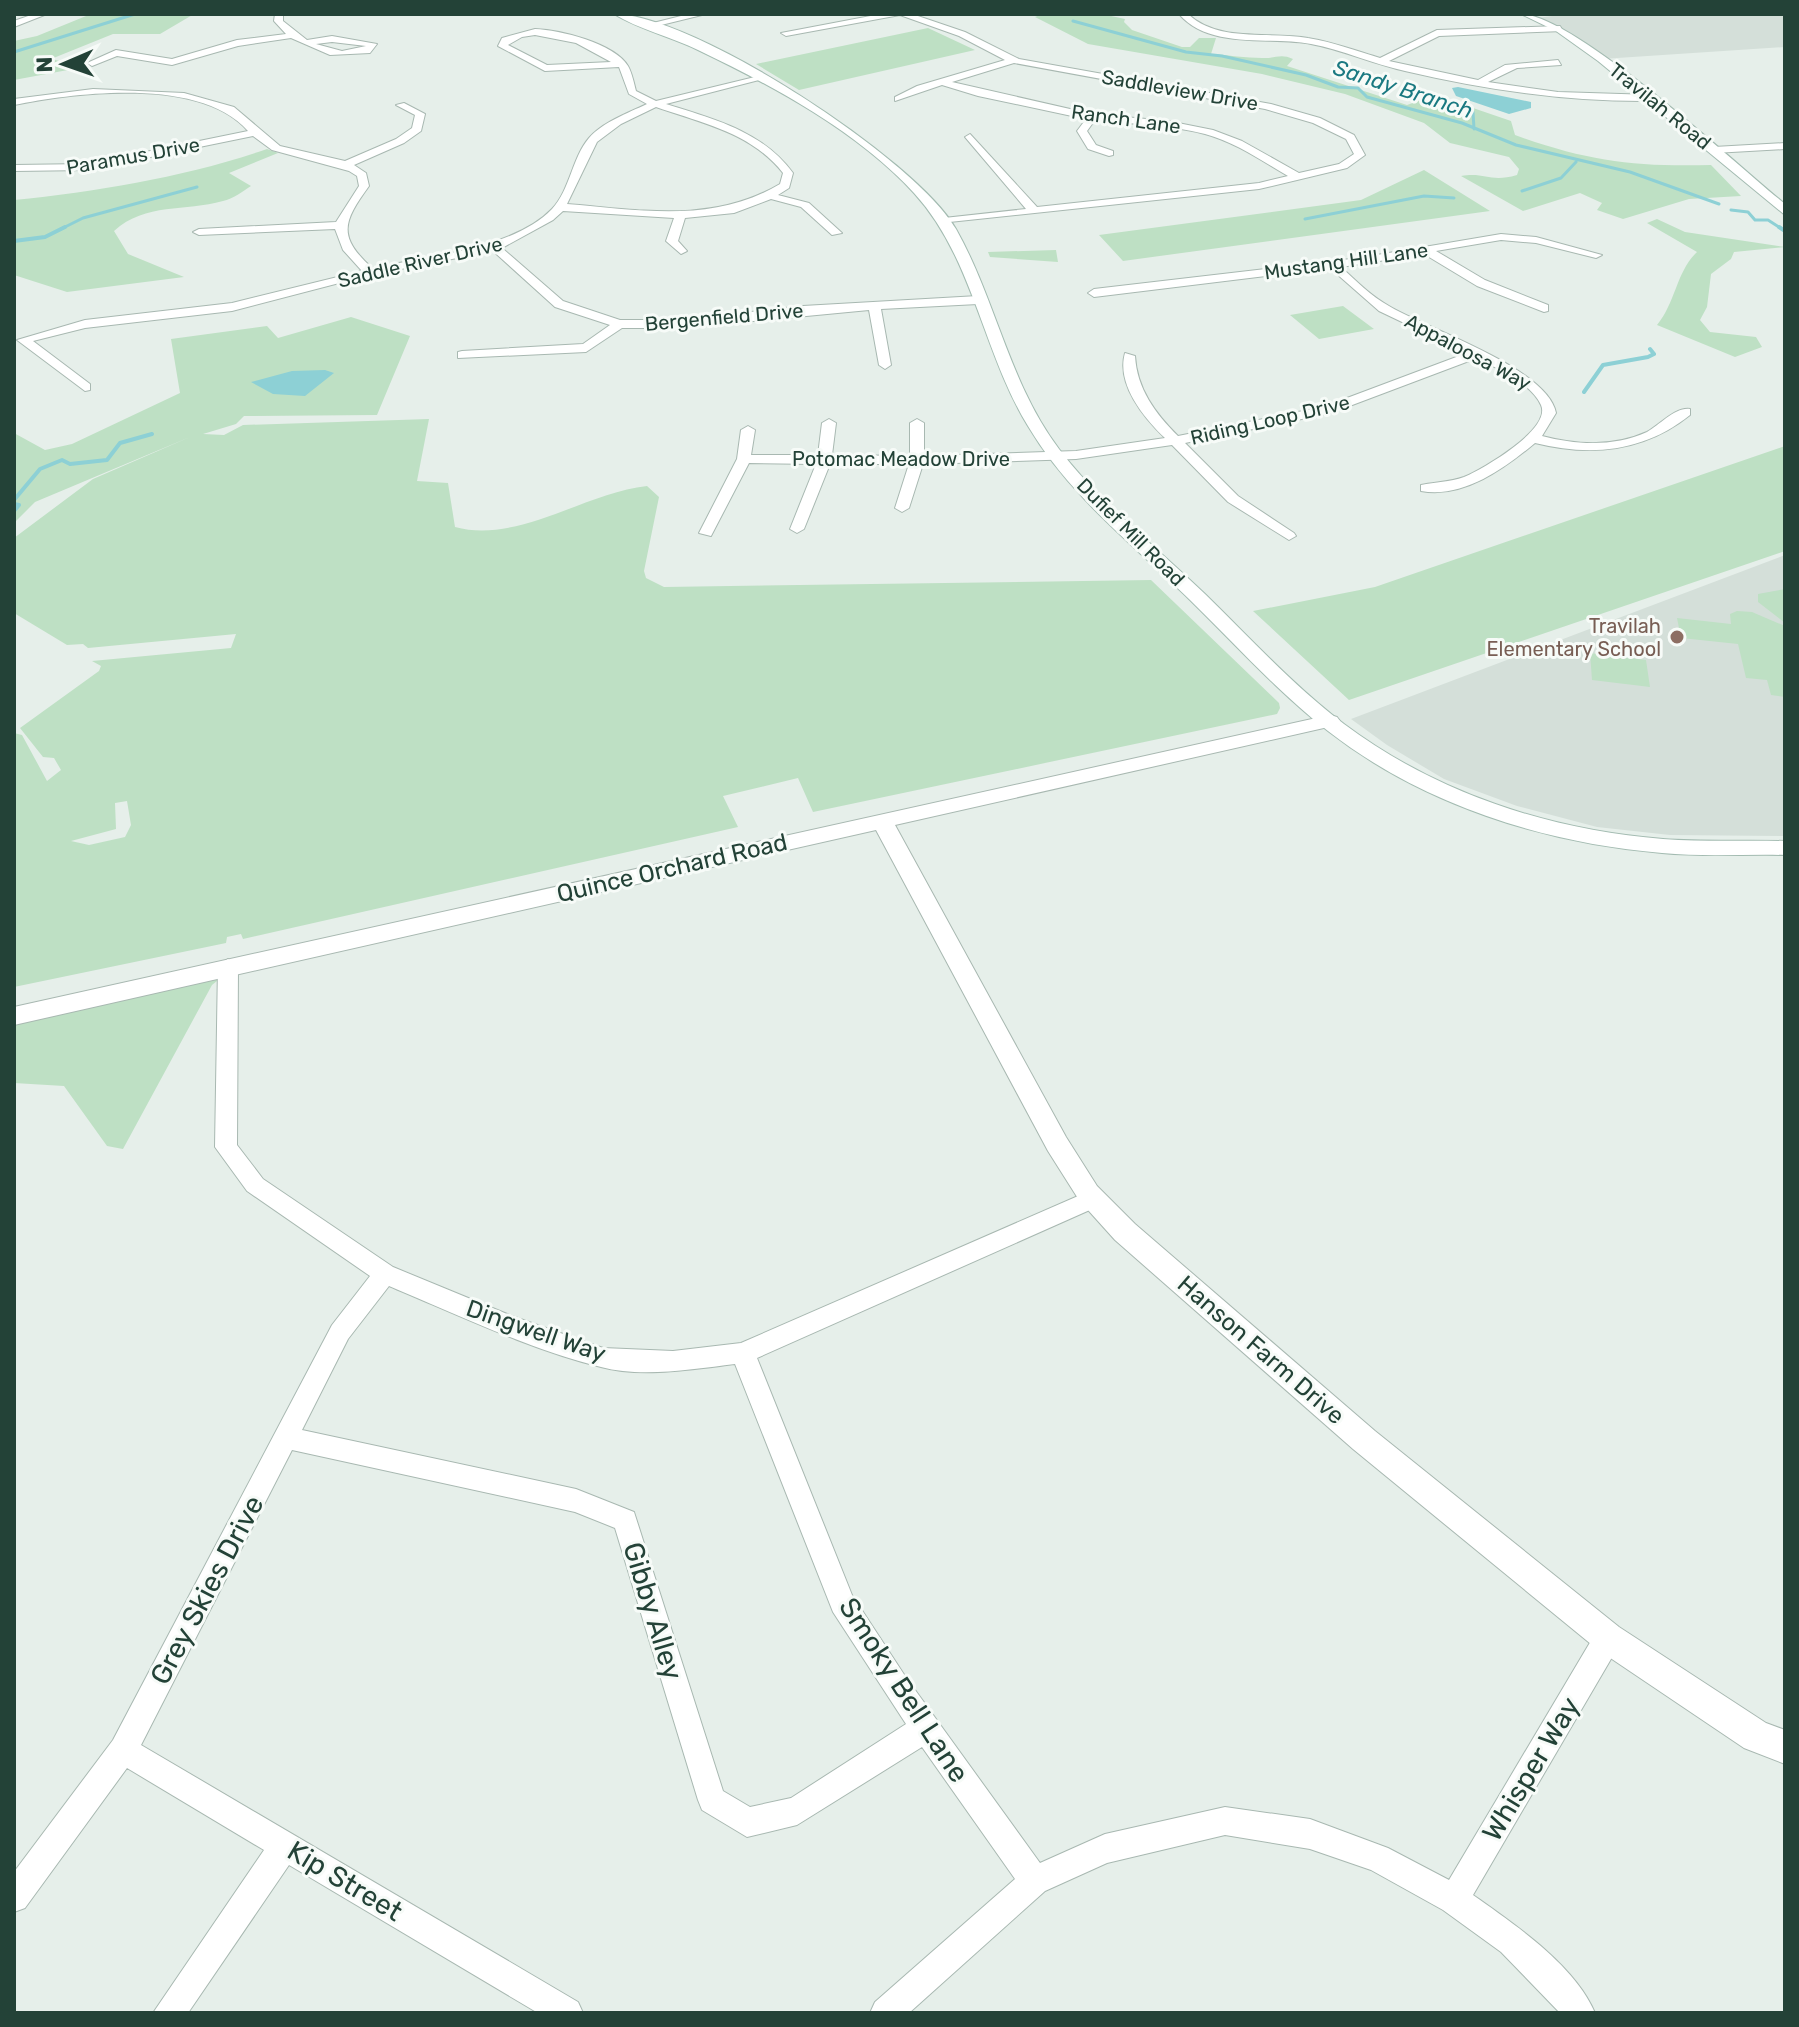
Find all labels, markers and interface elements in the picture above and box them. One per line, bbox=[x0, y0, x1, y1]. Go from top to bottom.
north arrow bbox=[24, 24, 104, 104]
water label: Sandy Branch bbox=[1330, 54, 1476, 124]
text: N bbox=[31, 56, 58, 73]
street label: Travilah Road bbox=[1604, 57, 1716, 155]
street label: Saddleview Drive bbox=[1100, 64, 1260, 116]
street label: Ranch Lane bbox=[1070, 99, 1182, 139]
street label: Paramus Drive bbox=[64, 132, 202, 180]
street label: Saddle River Drive bbox=[335, 231, 505, 293]
street label: Mustang Hill Lane bbox=[1262, 238, 1430, 284]
street label: Bergenfield Drive bbox=[644, 298, 804, 336]
street label: Appaloosa Way bbox=[1401, 309, 1535, 395]
street label: Riding Loop Drive bbox=[1188, 390, 1352, 450]
street label: Potomac Meadow Drive bbox=[792, 447, 1010, 471]
street label: Dufief Mill Road bbox=[1072, 473, 1190, 591]
place label: Travilah Elementary School bbox=[1487, 614, 1661, 661]
marker: Travilah Elementary School bbox=[1668, 628, 1686, 646]
street label: Quince Orchard Road bbox=[554, 828, 790, 908]
street label: Hanson Farm Drive bbox=[1172, 1270, 1350, 1430]
street label: Dingwell Way bbox=[463, 1294, 609, 1368]
street label: Grey Skies Drive bbox=[143, 1490, 271, 1690]
street label: Gibby Alley bbox=[616, 1538, 690, 1684]
street label: Smoky Bell Lane bbox=[832, 1592, 976, 1788]
street label: Whisper Way bbox=[1475, 1691, 1587, 1847]
street label: Kip Street bbox=[282, 1834, 408, 1928]

